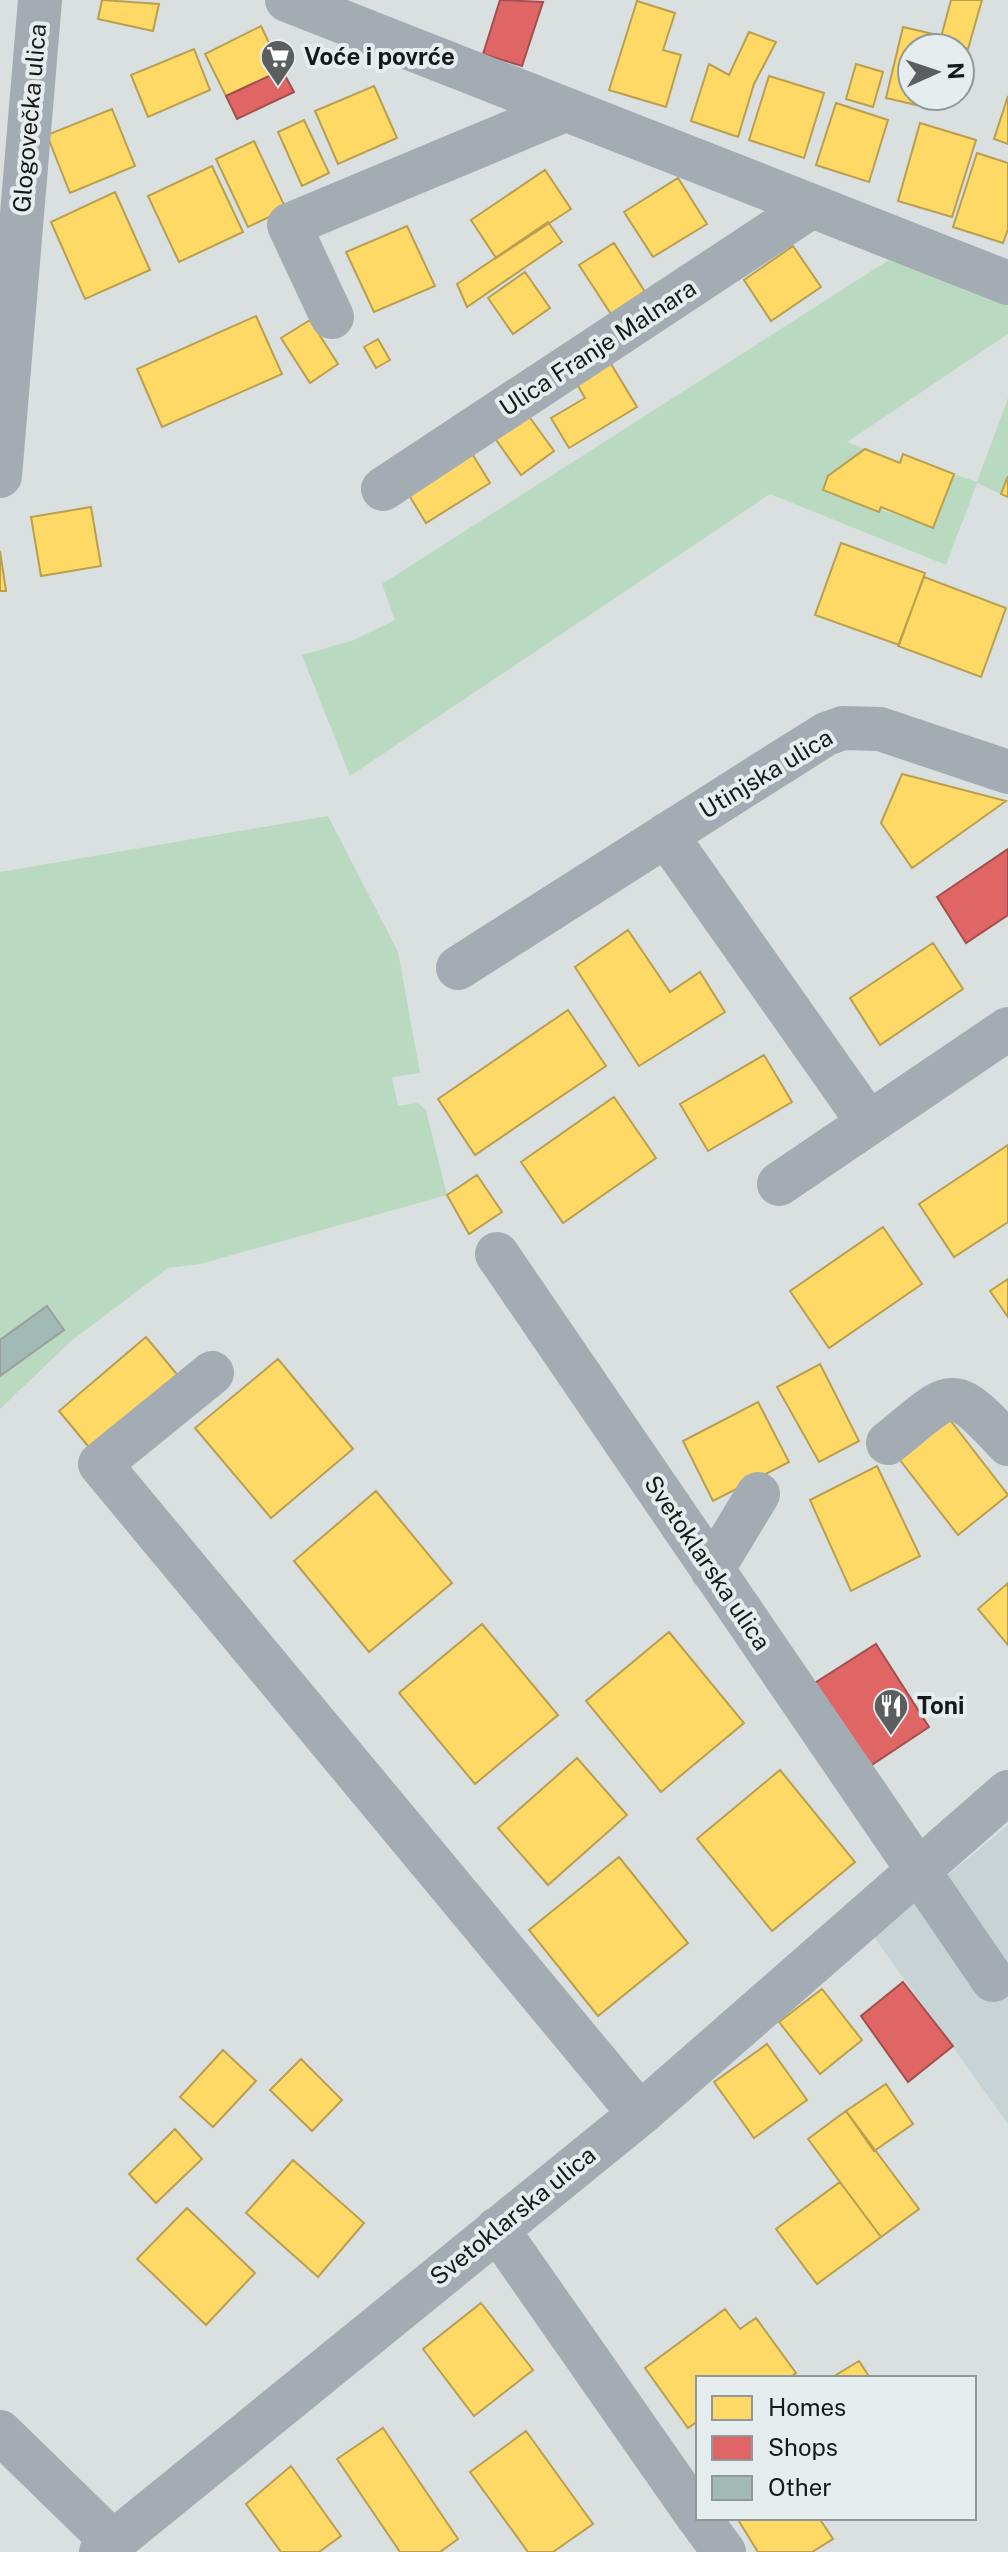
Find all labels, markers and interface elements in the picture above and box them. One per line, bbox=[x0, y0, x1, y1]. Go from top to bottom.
street label: Glogovečka ulica bbox=[7, 22, 51, 214]
north arrow bbox=[896, 32, 976, 112]
supermarket icon: Voće i povrće bbox=[259, 38, 297, 88]
place label: Voće i povrće bbox=[304, 42, 455, 70]
text: N bbox=[943, 62, 969, 80]
street label: Ulica Franje Malnara bbox=[494, 273, 701, 421]
street label: Utinjska ulica bbox=[694, 722, 837, 824]
street label: Svetoklarska ulica bbox=[639, 1470, 777, 1655]
restaurant icon: Toni bbox=[872, 1687, 910, 1737]
place label: Toni bbox=[917, 1691, 964, 1719]
street label: Svetoklarska ulica bbox=[424, 2140, 601, 2291]
legend bbox=[696, 2376, 976, 2520]
text: Homes bbox=[768, 2393, 846, 2421]
text: Shops bbox=[768, 2433, 838, 2461]
text: Other bbox=[768, 2473, 832, 2501]

